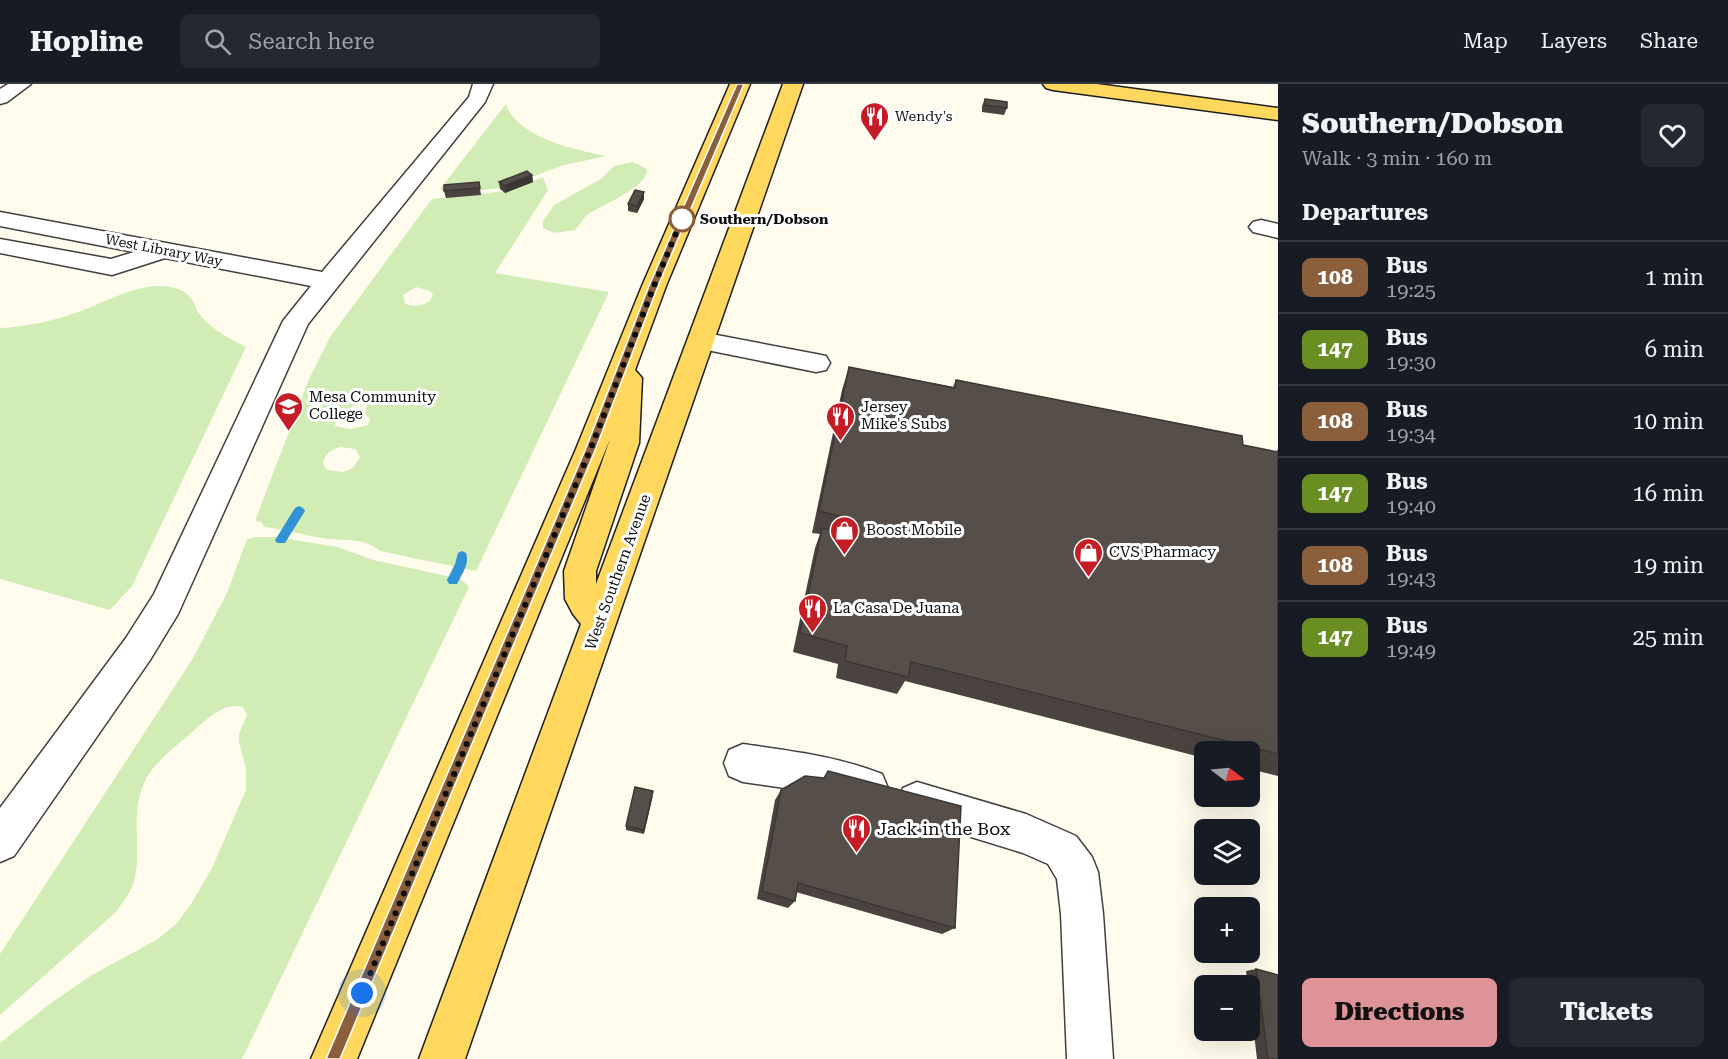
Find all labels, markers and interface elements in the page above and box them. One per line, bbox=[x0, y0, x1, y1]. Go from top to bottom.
search box bbox=[180, 14, 600, 68]
text: Hopline bbox=[30, 25, 144, 58]
icon: search bbox=[201, 25, 234, 58]
text: Search here bbox=[249, 29, 375, 54]
text: Map bbox=[1463, 29, 1508, 53]
text: Layers bbox=[1541, 29, 1607, 53]
text: Share bbox=[1640, 29, 1698, 53]
restaurant icon: Wendy's bbox=[858, 100, 890, 142]
button: heart bbox=[1641, 104, 1704, 167]
text: Southern/Dobson bbox=[1302, 107, 1563, 140]
place label: Wendy's bbox=[895, 108, 953, 124]
text: Walk · 3 min · 160 m bbox=[1302, 146, 1492, 170]
text: Departures bbox=[1302, 200, 1428, 225]
marker: Southern/Dobson bbox=[669, 206, 695, 232]
place label: Southern/Dobson bbox=[700, 211, 829, 227]
street label: West Library Way bbox=[104, 231, 225, 269]
text: Bus bbox=[1386, 253, 1428, 278]
text: 108 bbox=[1317, 265, 1353, 289]
text: 1 min bbox=[1645, 265, 1704, 290]
text: 19:25 bbox=[1386, 278, 1436, 302]
text: Bus bbox=[1386, 325, 1428, 350]
text: 147 bbox=[1317, 337, 1353, 361]
text: 6 min bbox=[1645, 337, 1704, 362]
text: 19:30 bbox=[1386, 350, 1436, 374]
place label: Mesa Community College bbox=[309, 388, 436, 423]
school or university icon: Mesa Community College bbox=[272, 390, 304, 432]
text: Bus bbox=[1386, 397, 1428, 422]
place label: Jersey Mike's Subs bbox=[861, 398, 947, 433]
restaurant icon: Jersey Mike's Subs bbox=[824, 400, 856, 442]
text: 108 bbox=[1317, 409, 1353, 433]
text: 10 min bbox=[1633, 409, 1704, 434]
text: 19:34 bbox=[1386, 422, 1436, 446]
text: Bus bbox=[1386, 469, 1428, 494]
text: 147 bbox=[1317, 481, 1353, 505]
text: 16 min bbox=[1633, 481, 1704, 506]
street label: West Southern Avenue bbox=[581, 492, 655, 652]
text: 19:40 bbox=[1386, 494, 1436, 518]
shop icon: Boost Mobile bbox=[829, 514, 861, 556]
place label: Boost Mobile bbox=[866, 521, 962, 539]
shop icon: CVS Pharmacy bbox=[1072, 536, 1104, 578]
text: Bus bbox=[1386, 541, 1428, 566]
place label: CVS Pharmacy bbox=[1109, 543, 1216, 561]
text: 108 bbox=[1317, 553, 1353, 577]
text: 19 min bbox=[1633, 553, 1704, 578]
text: 19:43 bbox=[1386, 566, 1436, 590]
restaurant icon: La Casa De Juana bbox=[796, 592, 828, 634]
place label: La Casa De Juana bbox=[833, 599, 959, 617]
text: Bus bbox=[1386, 613, 1428, 638]
text: 147 bbox=[1317, 625, 1353, 649]
text: 25 min bbox=[1633, 625, 1704, 650]
text: 19:49 bbox=[1386, 638, 1436, 662]
north arrow bbox=[1194, 741, 1260, 807]
map controls bbox=[1194, 741, 1260, 1041]
restaurant icon: Jack in the Box bbox=[840, 812, 872, 854]
place label: Jack in the Box bbox=[877, 818, 1011, 839]
button: layers bbox=[1194, 819, 1260, 885]
button: + bbox=[1194, 897, 1260, 963]
button: − bbox=[1194, 975, 1260, 1041]
your location bbox=[347, 978, 377, 1008]
button: Directions bbox=[1302, 978, 1497, 1047]
button: Tickets bbox=[1509, 978, 1704, 1047]

